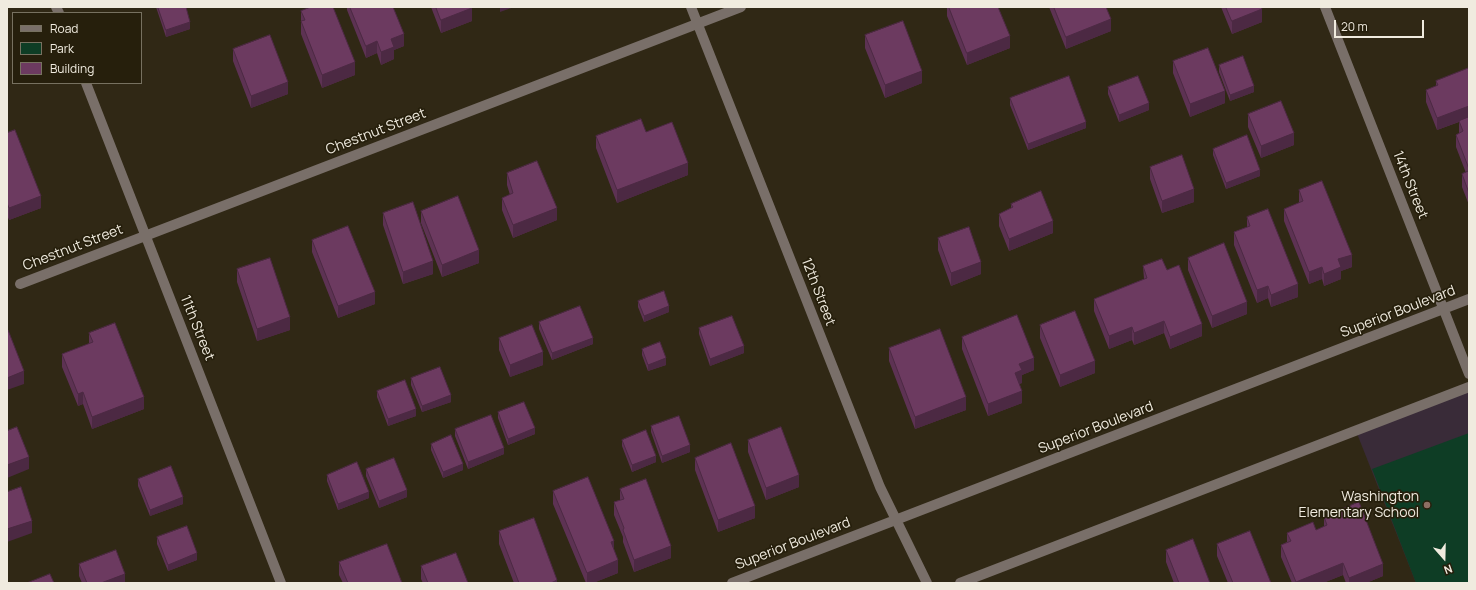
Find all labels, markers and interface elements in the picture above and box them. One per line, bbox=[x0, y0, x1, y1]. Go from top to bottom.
legend bbox=[12, 12, 142, 84]
scale bar bbox=[1336, 12, 1426, 38]
text: 20 m bbox=[1341, 18, 1368, 35]
text: Road bbox=[50, 20, 78, 37]
text: Park bbox=[50, 40, 74, 57]
text: Building bbox=[50, 60, 94, 77]
street label: Chestnut Street bbox=[324, 105, 428, 159]
street label: 14th Street bbox=[1389, 149, 1431, 221]
street label: Chestnut Street bbox=[21, 221, 125, 275]
street label: 12th Street bbox=[797, 256, 839, 328]
street label: Superior Boulevard bbox=[1338, 282, 1458, 342]
street label: 11th Street bbox=[176, 293, 218, 363]
street label: Superior Boulevard bbox=[1036, 398, 1156, 458]
place label: Washington Elementary School bbox=[1299, 489, 1419, 522]
marker: Washington Elementary School bbox=[1422, 500, 1432, 510]
street label: Superior Boulevard bbox=[733, 514, 853, 574]
north arrow bbox=[1424, 538, 1464, 578]
text: N bbox=[1442, 561, 1455, 578]

